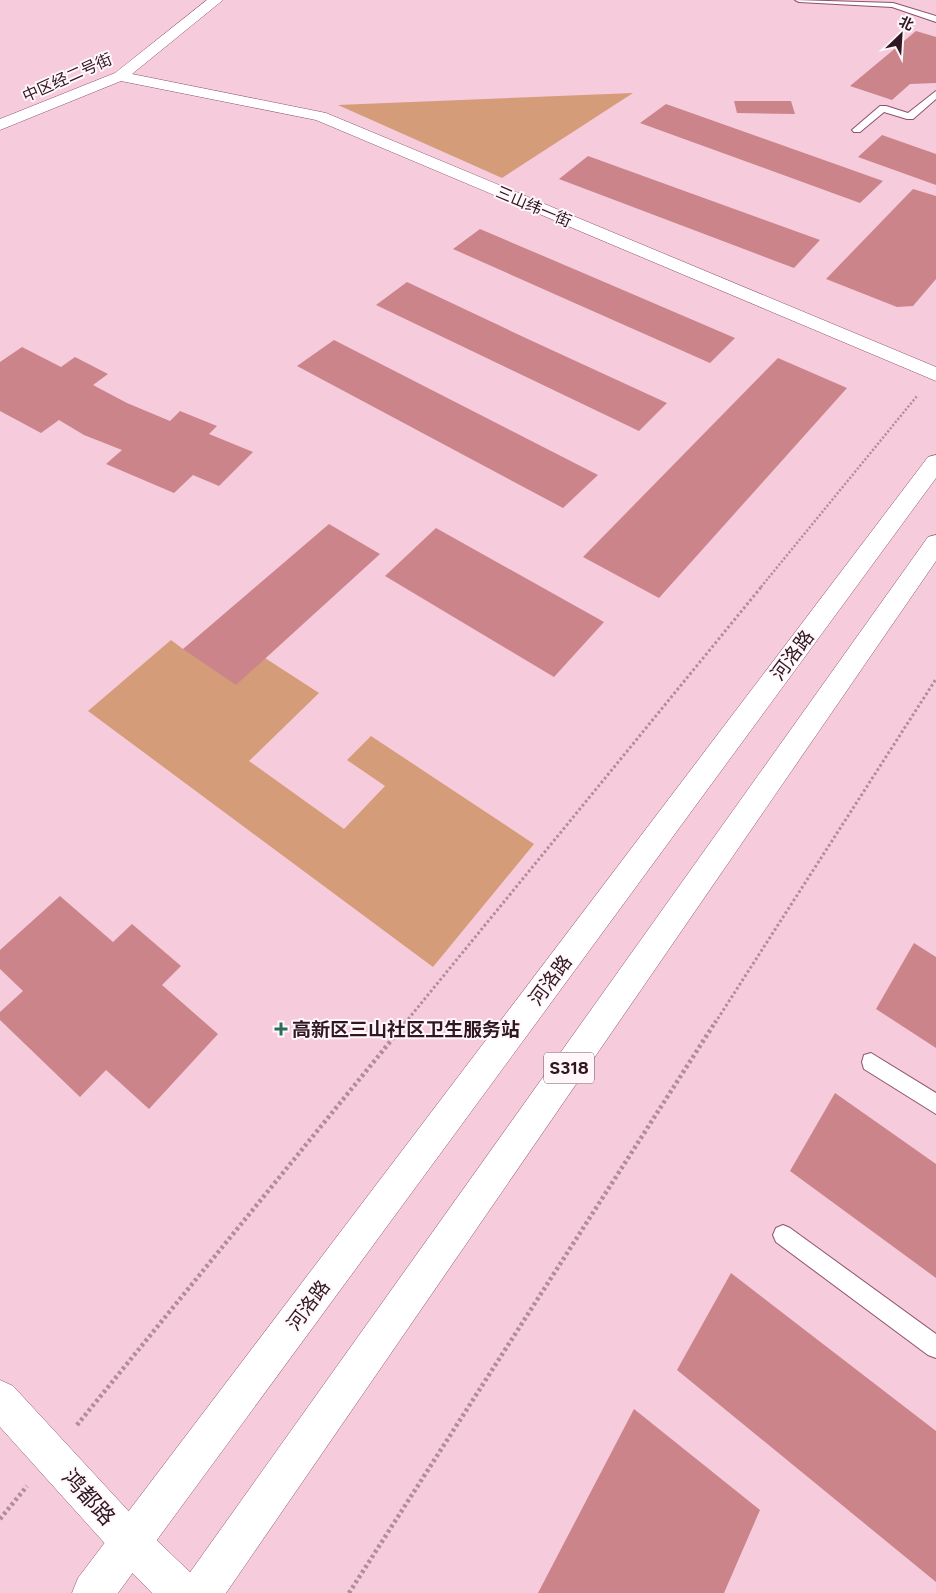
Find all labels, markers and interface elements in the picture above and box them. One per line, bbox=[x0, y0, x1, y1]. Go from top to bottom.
north arrow bbox=[876, 10, 926, 60]
text: 北 bbox=[896, 13, 916, 34]
street label: 中区经二号街 bbox=[19, 49, 115, 106]
street label: 三山纬一街 bbox=[493, 182, 574, 231]
street label: 河洛路 bbox=[766, 626, 819, 685]
street label: 河洛路 bbox=[524, 951, 577, 1010]
place label: 高新区三山社区卫生服务站 bbox=[292, 1018, 520, 1041]
marker: 高新区三山社区卫生服务站 bbox=[274, 1022, 288, 1036]
road number: S318 bbox=[544, 1052, 594, 1084]
street label: 河洛路 bbox=[282, 1276, 335, 1335]
street label: 鸿都路 bbox=[57, 1464, 121, 1531]

